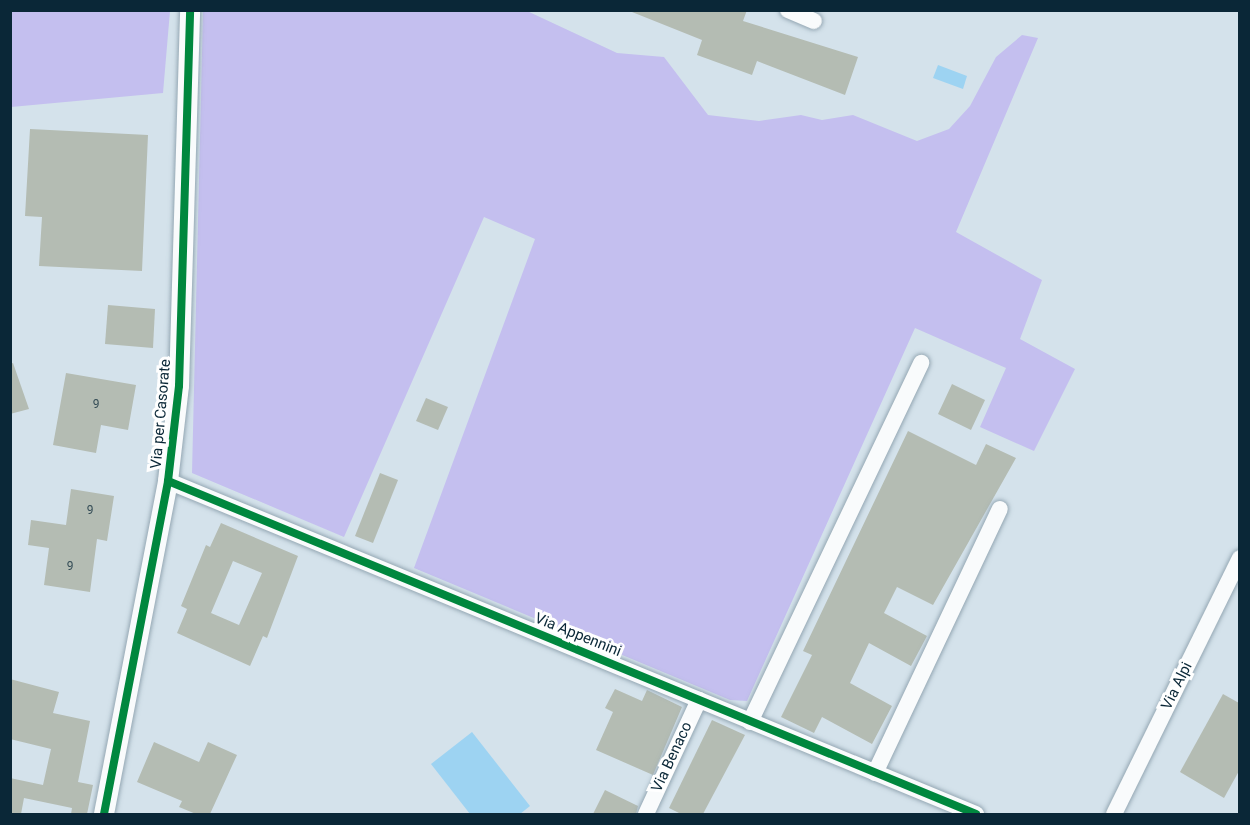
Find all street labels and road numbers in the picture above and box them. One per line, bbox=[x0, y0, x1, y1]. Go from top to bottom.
street label: Via per Casorate bbox=[147, 358, 175, 470]
street label: Via Appennini bbox=[532, 609, 624, 661]
street label: Via Alpi bbox=[1158, 659, 1196, 713]
street label: Via Benaco bbox=[648, 719, 696, 795]

